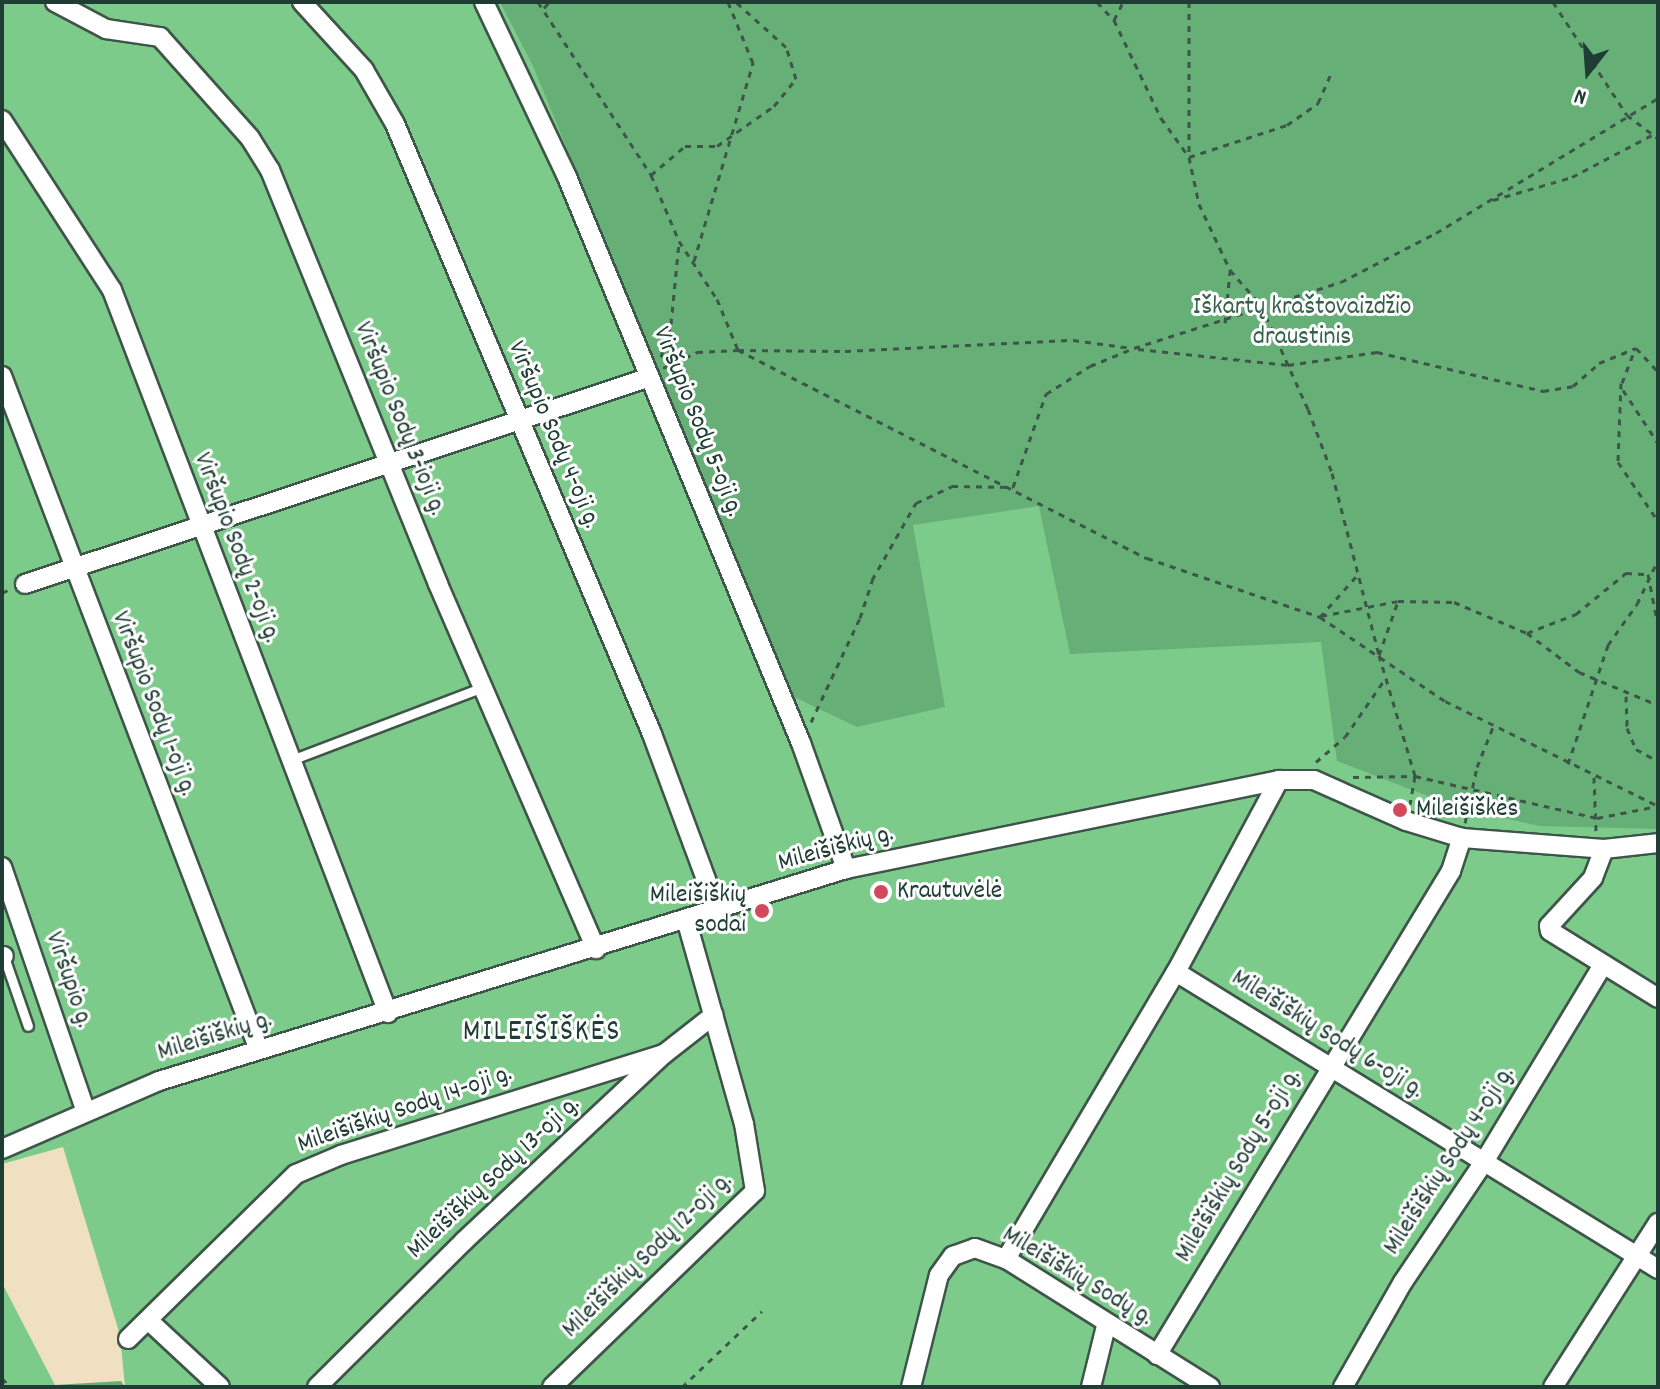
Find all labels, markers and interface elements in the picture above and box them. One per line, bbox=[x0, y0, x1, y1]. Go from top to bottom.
north arrow bbox=[1548, 32, 1628, 112]
text: N bbox=[1571, 79, 1591, 112]
park label: Iškartų kraštovaizdžio draustinis bbox=[1193, 292, 1411, 354]
street label: Viršupio Sodų 3-ioji g. bbox=[346, 318, 452, 520]
street label: Viršupio Sodų 5-oji g. bbox=[645, 323, 749, 521]
street label: Viršupio Sodų 4-oji g. bbox=[499, 337, 607, 533]
street label: Viršupio Sodų 2-oji g. bbox=[185, 449, 287, 647]
street label: Viršupio Sodų 1-oji g. bbox=[103, 607, 203, 801]
place label: Mileišiškės bbox=[1416, 794, 1518, 826]
marker: Mileišiškės bbox=[1391, 801, 1409, 819]
street label: Mileišiškių g. bbox=[775, 819, 897, 879]
place label: Krautuvėlė bbox=[897, 876, 1002, 908]
place label: Mileišiškių sodai bbox=[650, 880, 746, 942]
marker: Krautuvėlė bbox=[872, 883, 890, 901]
marker: Mileišiškių sodai bbox=[753, 902, 771, 920]
street label: Viršupio g. bbox=[37, 928, 99, 1032]
street label: Mileišiškių Sodų 6-oji g. bbox=[1225, 963, 1429, 1107]
street label: Mileišiškių g. bbox=[154, 1005, 276, 1069]
district label: MILEIŠIŠKĖS bbox=[463, 1016, 621, 1052]
street label: Mileišiškių Sodų 14-oji g. bbox=[294, 1059, 516, 1161]
street label: Mileišiškių Sodų 4-oji g. bbox=[1377, 1061, 1523, 1261]
street label: Mileišiškių Sodų 5-oji g. bbox=[1169, 1064, 1309, 1268]
street label: Mileišiškių Sodų 13-oji g. bbox=[401, 1090, 587, 1266]
street label: Mileišiškių Sodų 12-oji g. bbox=[556, 1167, 740, 1345]
street label: Mileišiškių Sodų g. bbox=[996, 1220, 1158, 1334]

